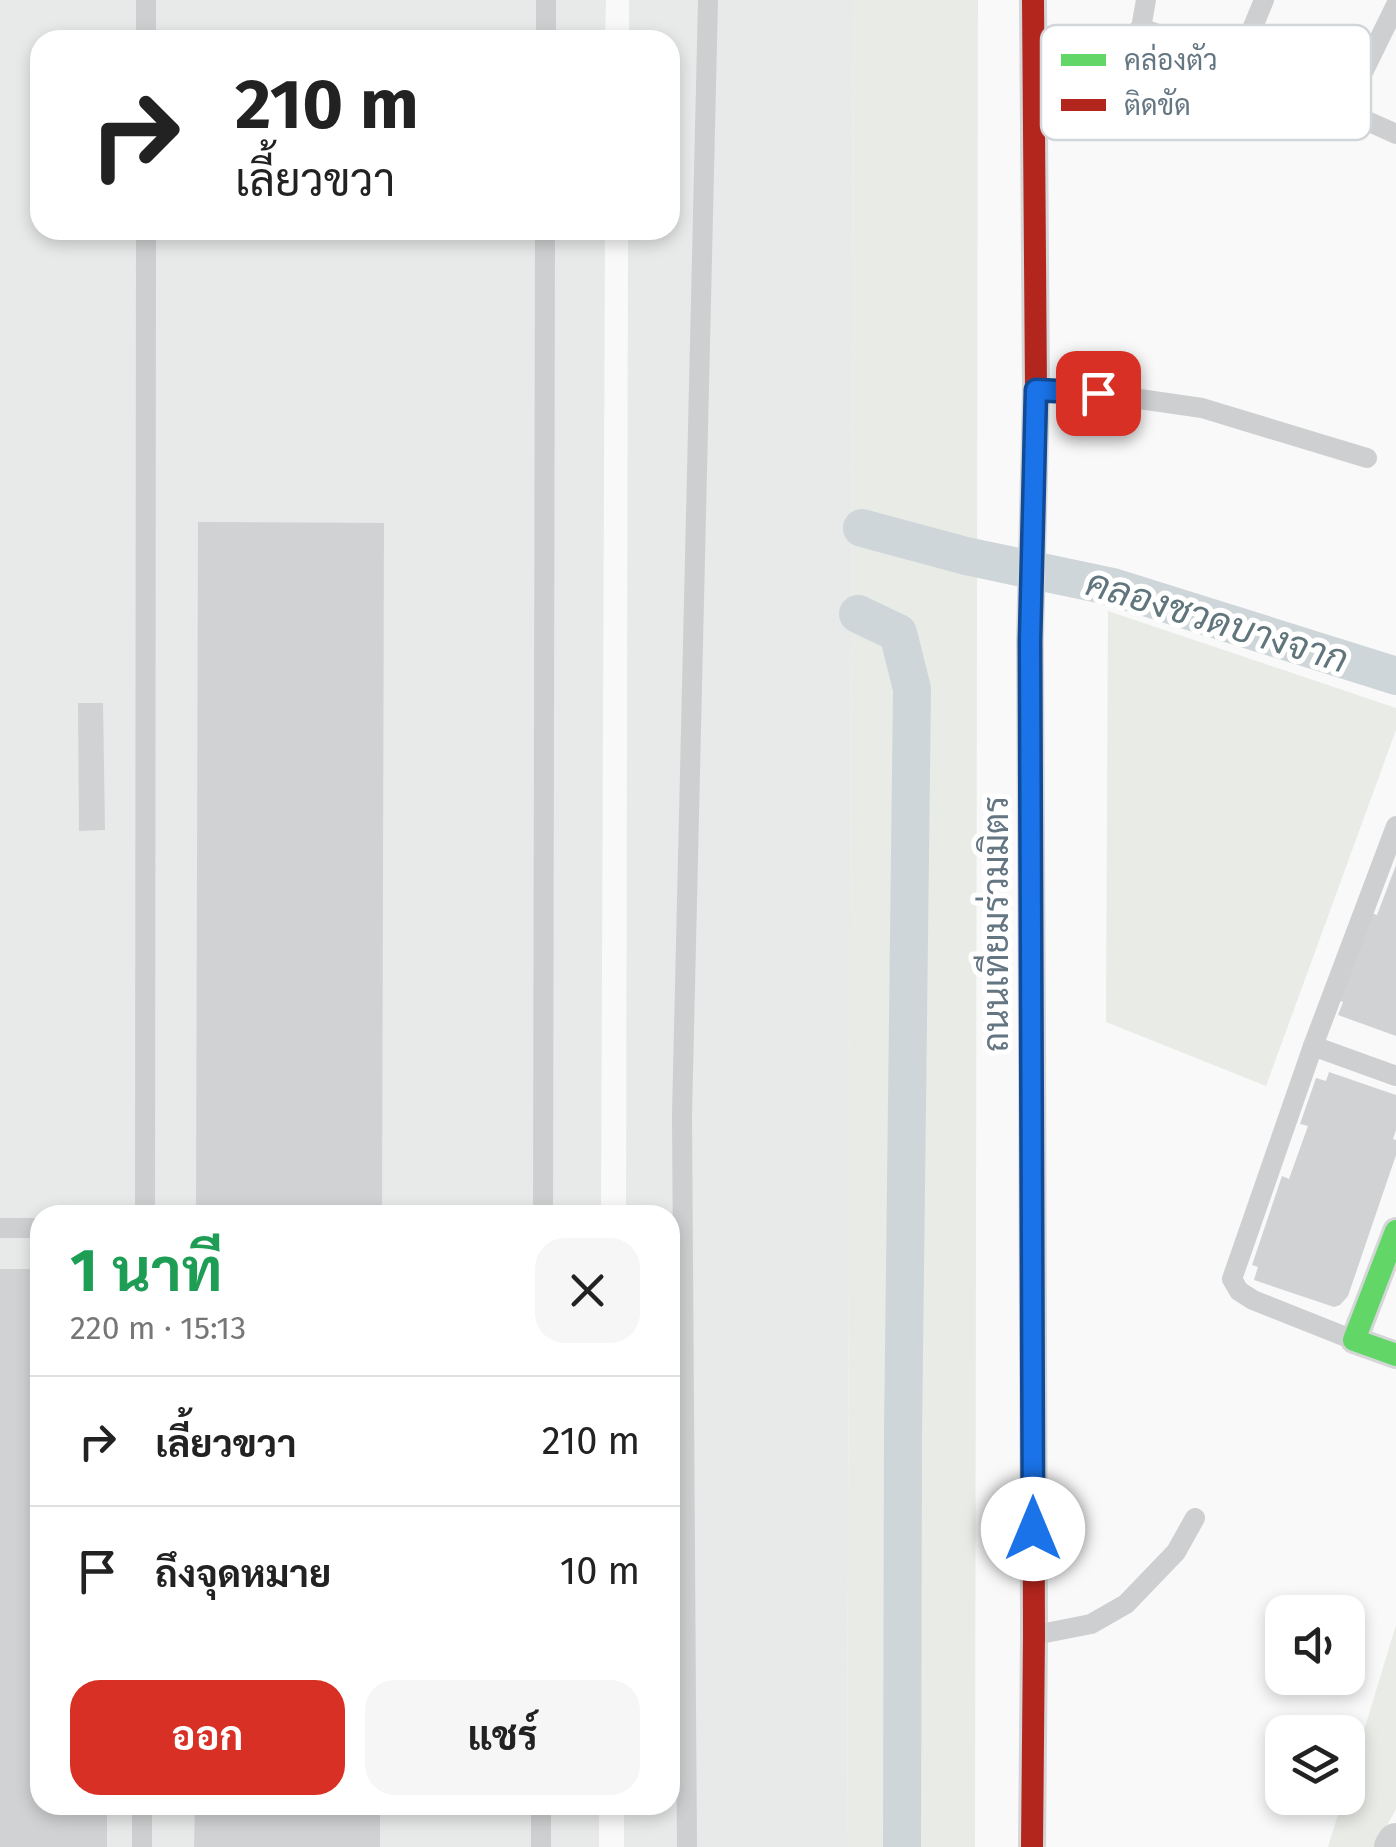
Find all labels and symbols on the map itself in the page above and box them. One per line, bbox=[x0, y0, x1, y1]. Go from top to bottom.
legend bbox=[1041, 25, 1371, 140]
text: คล่องตัว bbox=[1124, 42, 1218, 77]
text: ติดขัด bbox=[1124, 87, 1191, 122]
pin bbox=[1056, 351, 1141, 436]
water label: คลองชวดบางจาก bbox=[1081, 559, 1353, 683]
street label: ถนนเทียมร่วมมิตร bbox=[973, 796, 1017, 1052]
position arrow bbox=[981, 1477, 1085, 1581]

